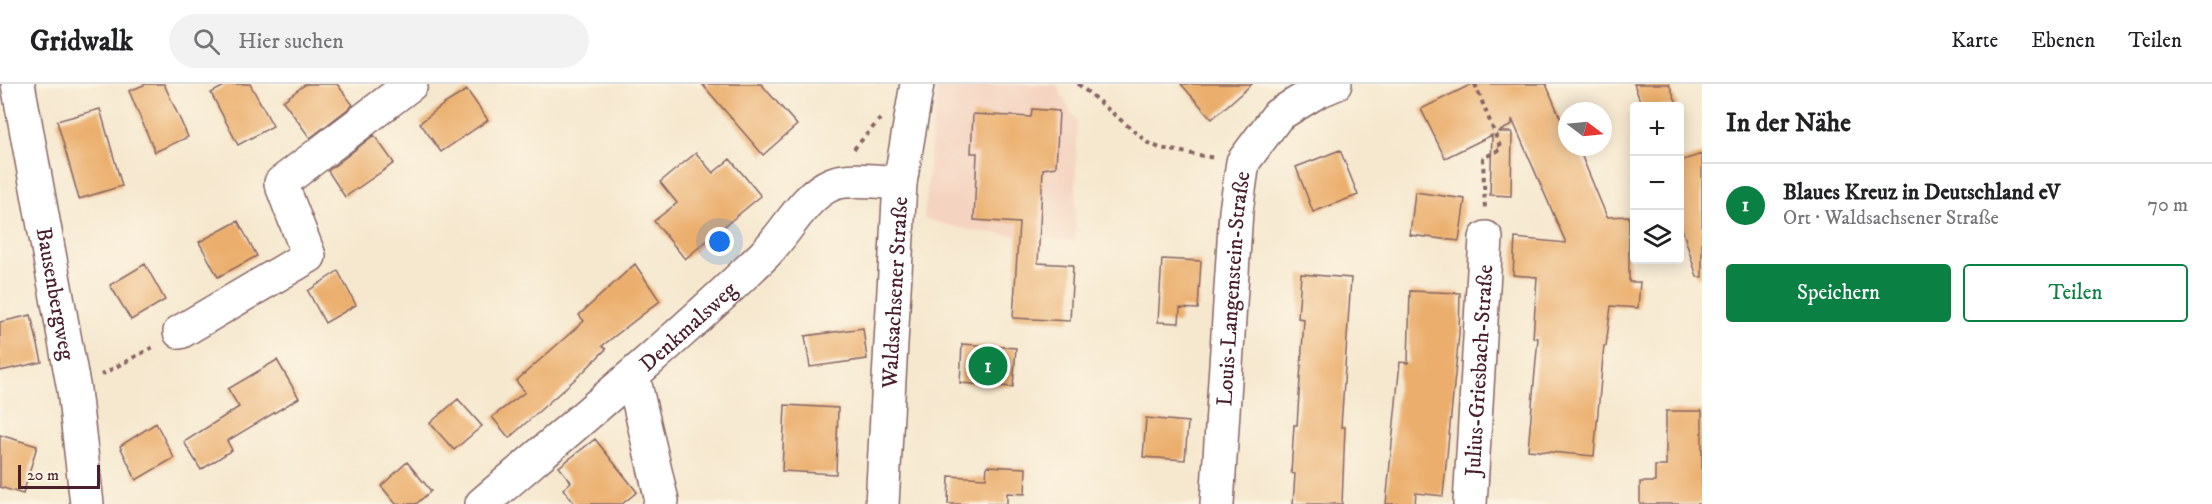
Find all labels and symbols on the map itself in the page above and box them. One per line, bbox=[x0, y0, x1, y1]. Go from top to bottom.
north arrow bbox=[1558, 102, 1612, 156]
street label: Louis-Langenstein-Straße bbox=[1211, 170, 1257, 407]
street label: Waldsachsener Straße bbox=[876, 196, 914, 390]
street label: Bausenbergweg bbox=[29, 225, 80, 363]
your location bbox=[705, 227, 734, 256]
street label: Julius-Griesbach-Straße bbox=[1460, 264, 1499, 479]
street label: Denkmalsweg bbox=[634, 276, 743, 378]
pin: 1 bbox=[968, 344, 1008, 388]
scale bar bbox=[18, 462, 100, 490]

